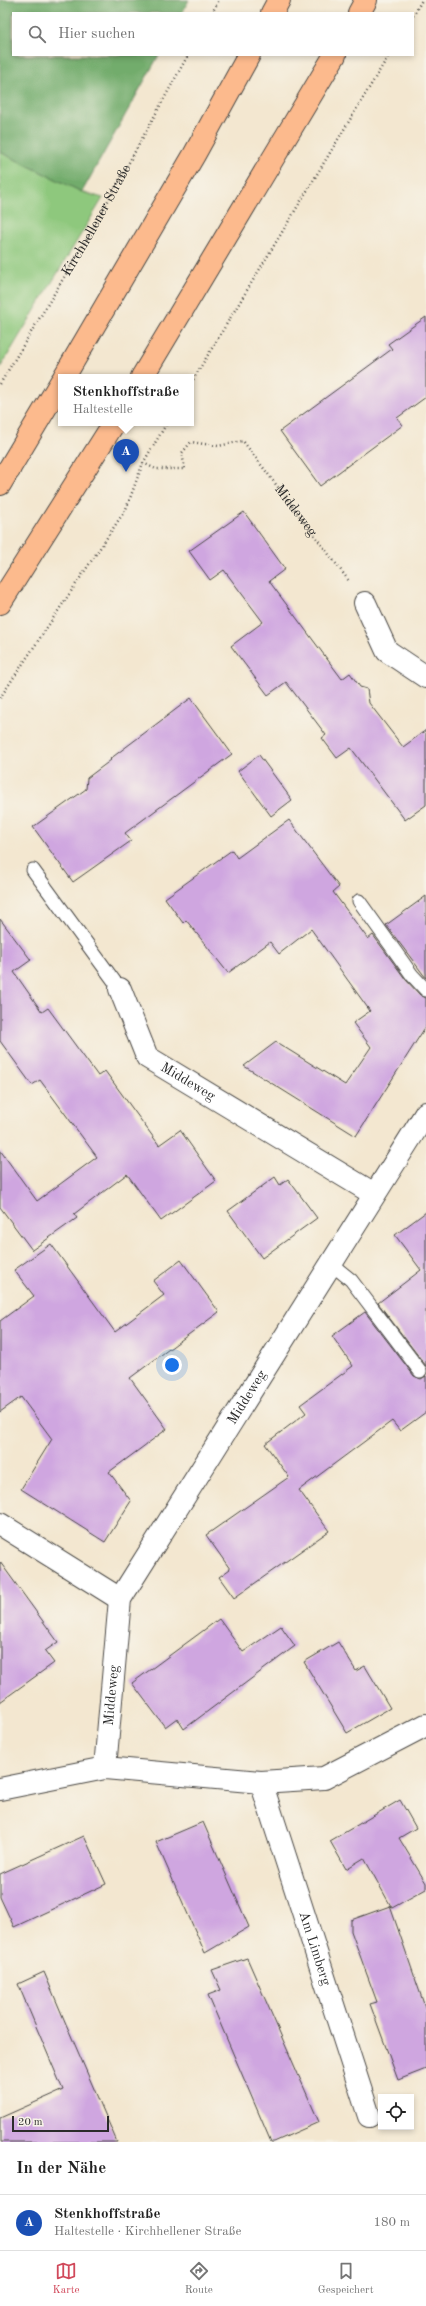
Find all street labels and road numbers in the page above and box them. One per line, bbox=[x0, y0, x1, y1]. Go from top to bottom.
street label: Kirchhellener Straße bbox=[59, 162, 133, 279]
street label: Middeweg bbox=[272, 482, 320, 539]
street label: Middeweg bbox=[158, 1060, 218, 1104]
street label: Middeweg bbox=[225, 1367, 269, 1427]
street label: Middeweg bbox=[102, 1664, 121, 1726]
street label: Am Limberg bbox=[296, 1910, 333, 1988]

